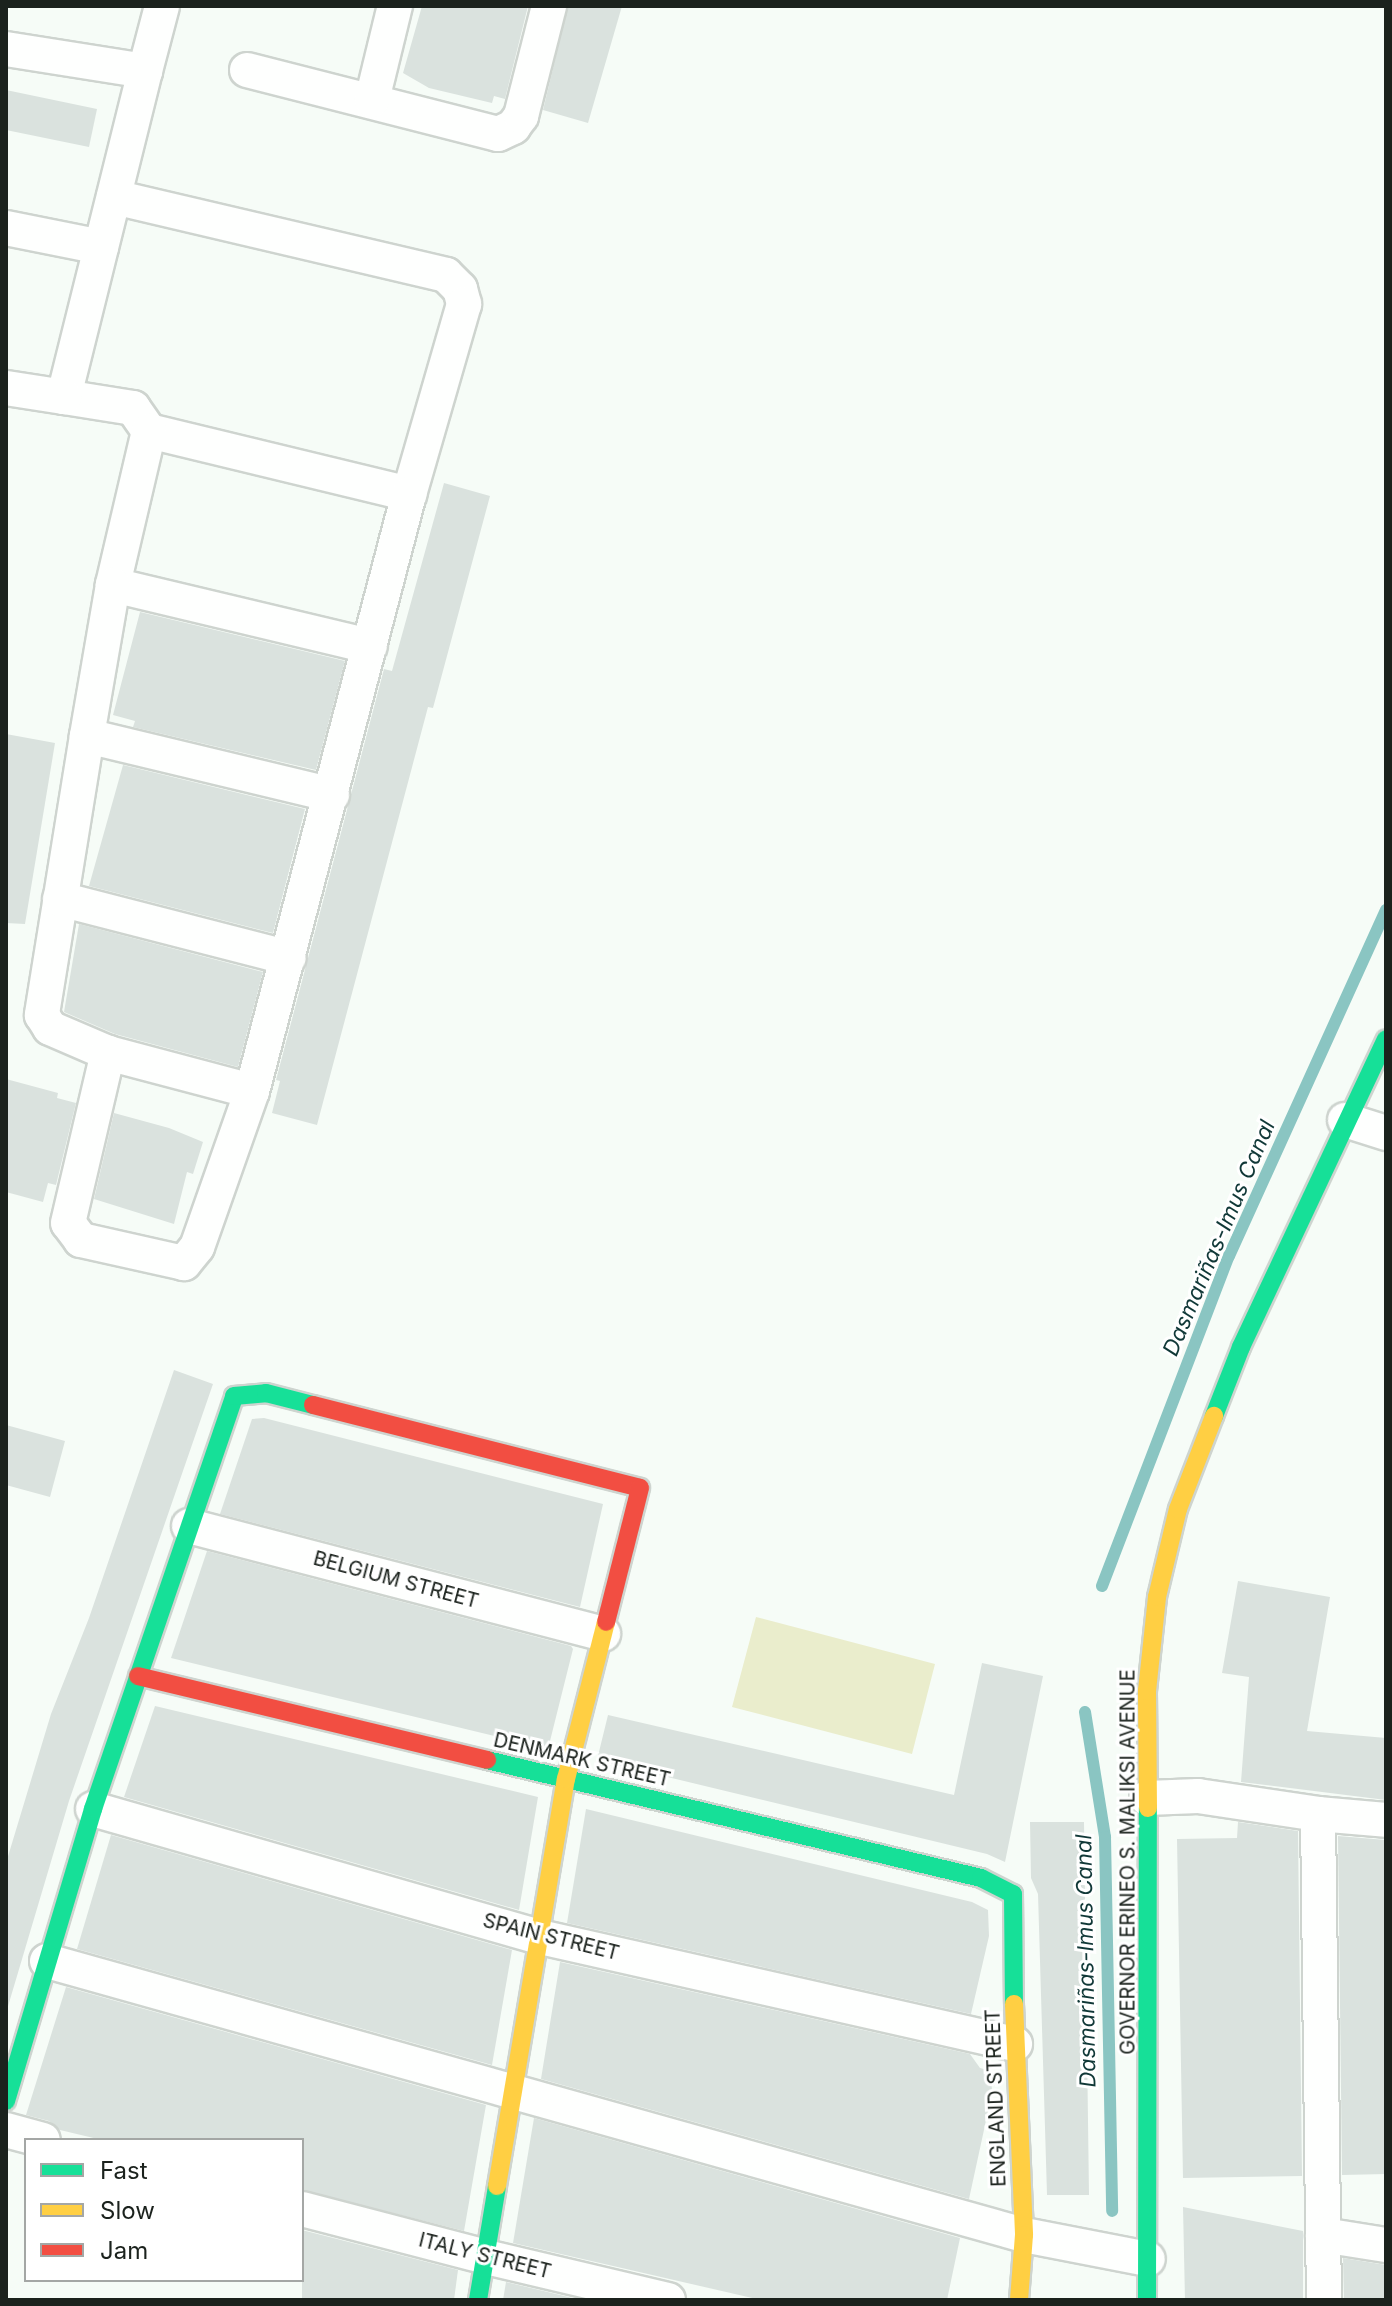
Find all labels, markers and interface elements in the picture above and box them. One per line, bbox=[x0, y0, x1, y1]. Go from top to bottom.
water label: Dasmariñas-Imus Canal bbox=[1157, 1116, 1281, 1360]
street label: BELGIUM STREET bbox=[311, 1546, 481, 1614]
street label: GOVERNOR ERINEO S. MALIKSI AVENUE bbox=[1116, 1669, 1140, 2055]
street label: DENMARK STREET bbox=[491, 1728, 673, 1792]
water label: Dasmariñas-Imus Canal bbox=[1071, 1834, 1101, 2088]
street label: SPAIN STREET bbox=[480, 1908, 622, 1966]
street label: ENGLAND STREET bbox=[981, 2009, 1011, 2187]
legend bbox=[24, 2138, 304, 2282]
text: Fast bbox=[100, 2156, 148, 2185]
text: Slow bbox=[100, 2196, 155, 2225]
street label: ITALY STREET bbox=[416, 2228, 554, 2284]
text: Jam bbox=[100, 2236, 148, 2265]

